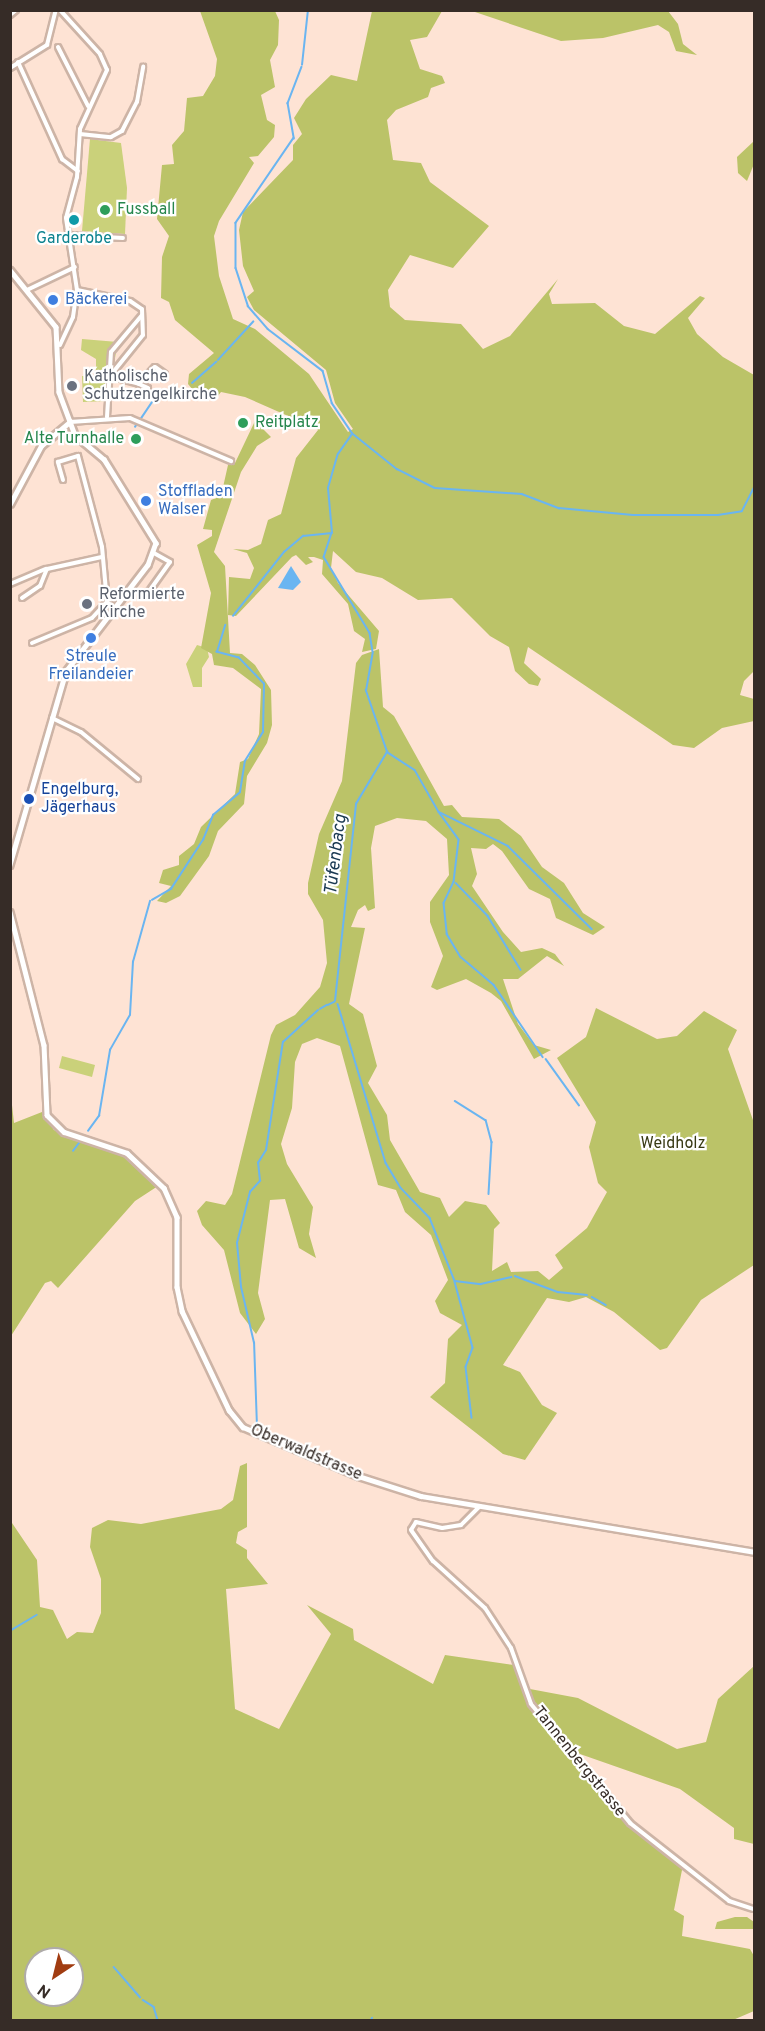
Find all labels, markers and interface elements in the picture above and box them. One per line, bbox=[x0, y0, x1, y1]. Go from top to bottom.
place label: Fussball bbox=[117, 200, 175, 220]
marker: Fussball bbox=[98, 203, 112, 217]
marker: Garderobe bbox=[67, 213, 81, 227]
place label: Garderobe bbox=[36, 229, 112, 249]
place label: Bäckerei bbox=[65, 290, 127, 310]
marker: Bäckerei bbox=[46, 293, 60, 307]
place label: Katholische Schutzengelkirche bbox=[84, 367, 217, 405]
marker: Katholische Schutzengelkirche bbox=[65, 379, 79, 393]
place label: Reitplatz bbox=[255, 413, 319, 433]
marker: Reitplatz bbox=[236, 416, 250, 430]
place label: Alte Turnhalle bbox=[23, 429, 124, 449]
marker: Alte Turnhalle bbox=[129, 432, 143, 446]
place label: Stoffladen Walser bbox=[158, 482, 233, 520]
marker: Stoffladen Walser bbox=[139, 494, 153, 508]
place label: Reformierte Kirche bbox=[99, 585, 185, 623]
marker: Reformierte Kirche bbox=[80, 597, 94, 611]
marker: Streule Freilandeier bbox=[84, 631, 98, 645]
place label: Streule Freilandeier bbox=[48, 647, 134, 685]
place label: Engelburg, Jägerhaus bbox=[41, 780, 118, 818]
marker: Engelburg, Jägerhaus bbox=[22, 792, 36, 806]
water label: Tüfenbacg bbox=[321, 813, 353, 897]
park label: Weidholz bbox=[640, 1134, 706, 1154]
street label: Oberwaldstrasse bbox=[247, 1421, 365, 1485]
street label: Tannenbergstrasse bbox=[529, 1703, 629, 1821]
north arrow bbox=[24, 1947, 84, 2007]
text: N bbox=[34, 1979, 55, 2002]

